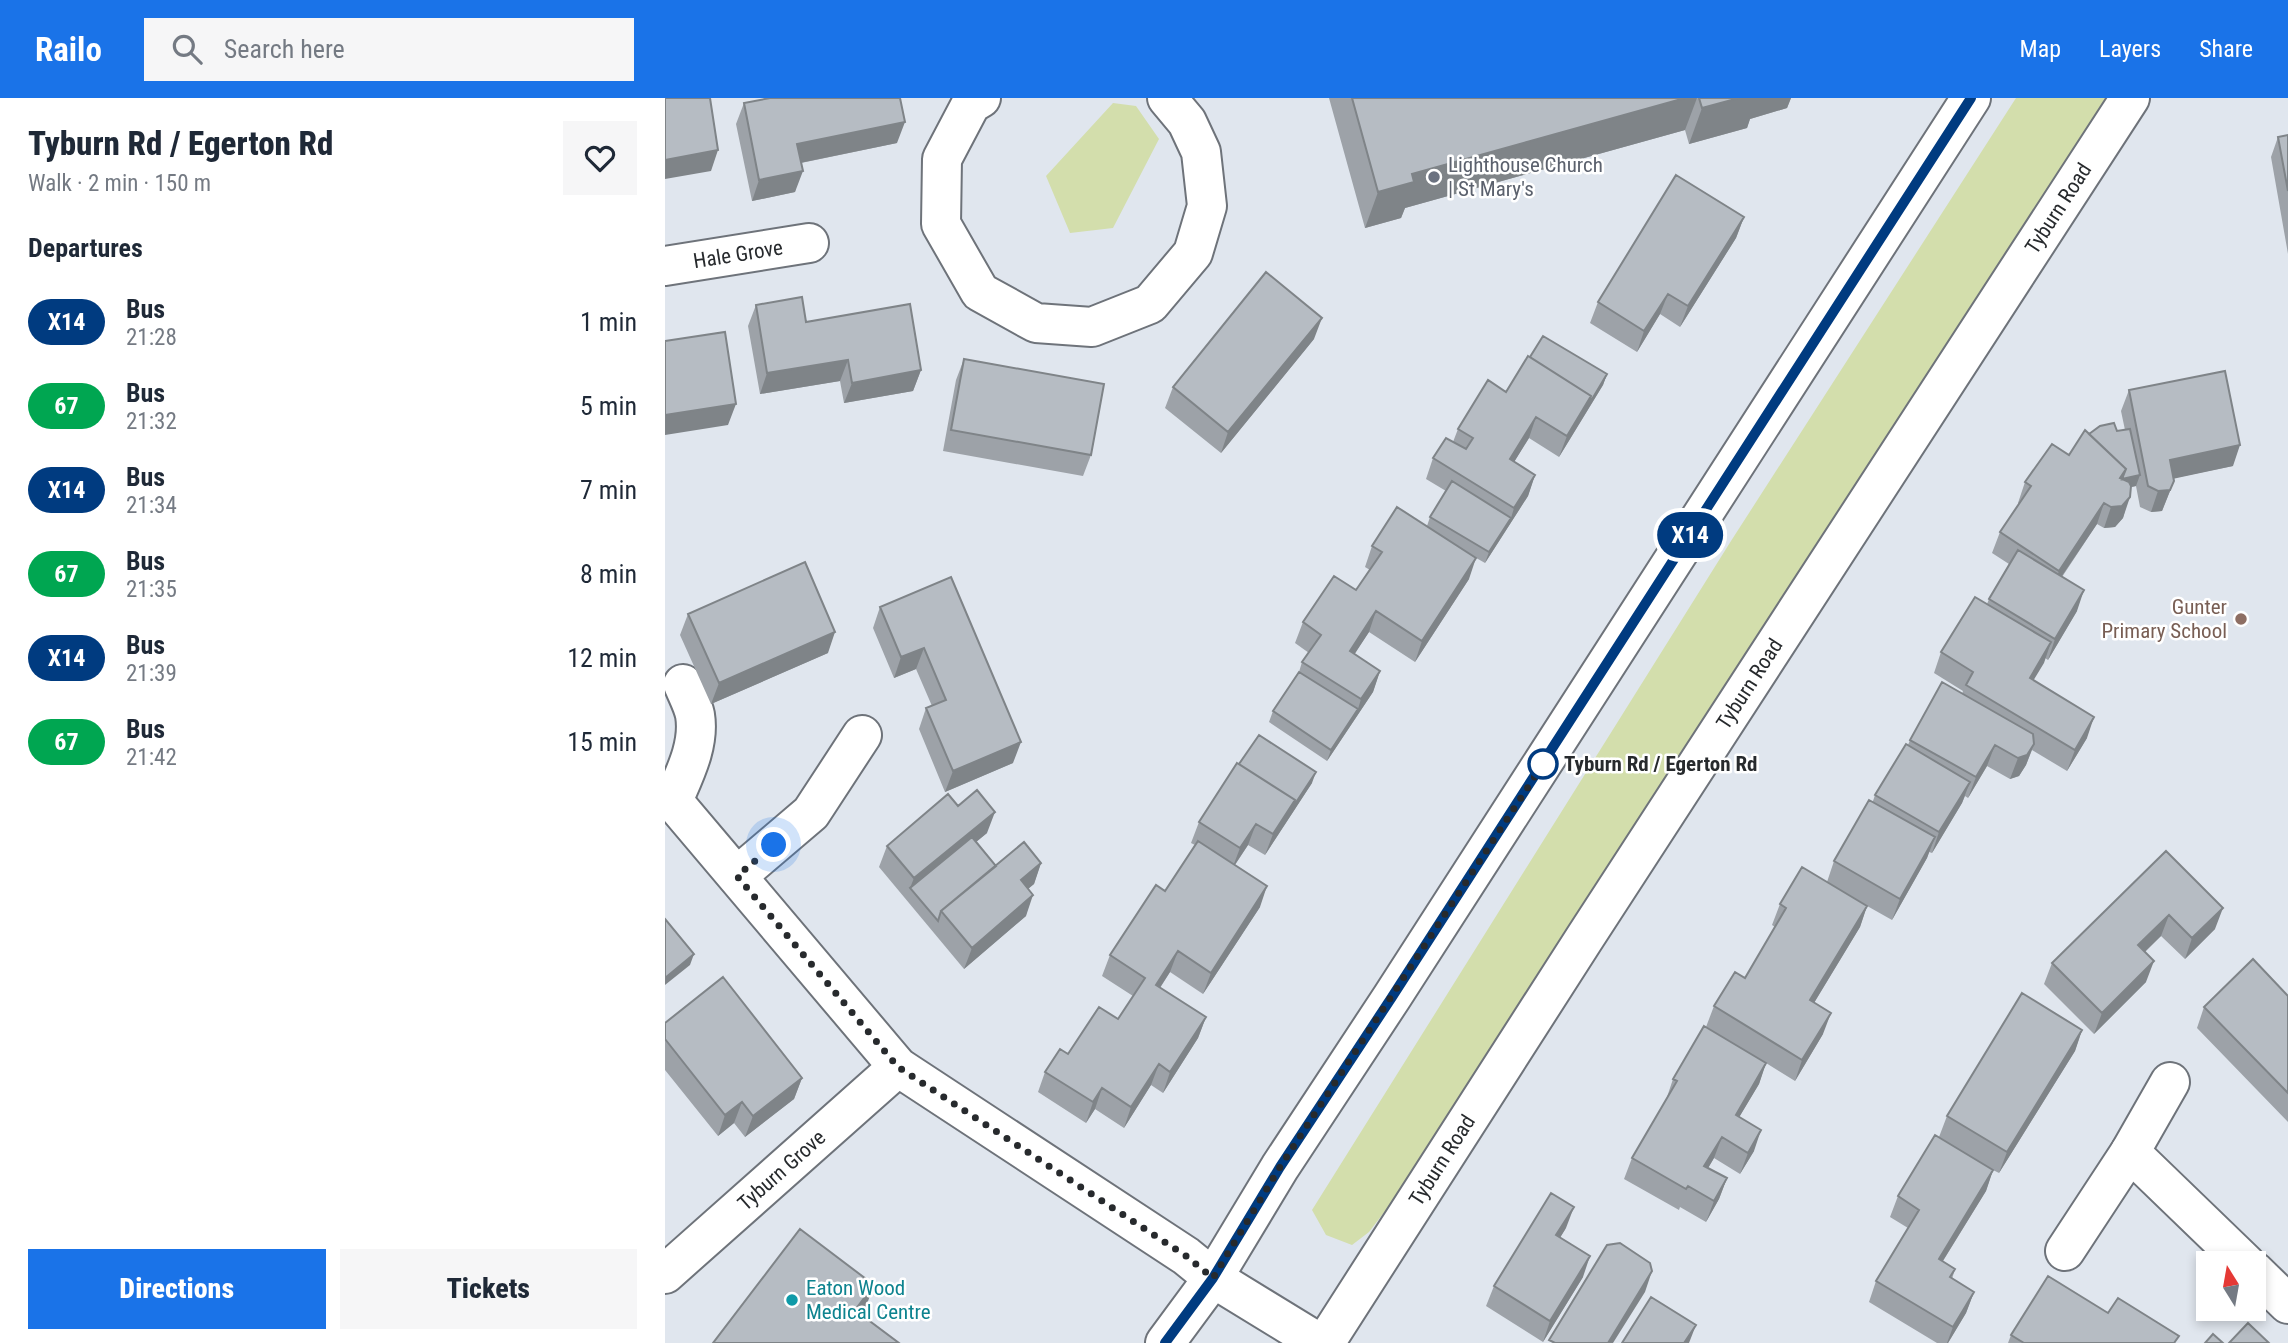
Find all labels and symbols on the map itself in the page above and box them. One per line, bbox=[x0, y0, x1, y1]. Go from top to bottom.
place label: Lighthouse Church | St Mary's bbox=[1448, 153, 1603, 201]
street label: Tyburn Road bbox=[2020, 159, 2096, 258]
marker: Lighthouse Church | St Mary's bbox=[1426, 169, 1442, 185]
street label: Hale Grove bbox=[692, 235, 785, 273]
line badge: X14 bbox=[1650, 512, 1730, 558]
place label: Gunter Primary School bbox=[2101, 595, 2227, 643]
marker: Gunter Primary School bbox=[2233, 611, 2249, 627]
street label: Tyburn Road bbox=[1711, 634, 1788, 734]
marker: Tyburn Rd / Egerton Rd bbox=[1528, 749, 1558, 779]
place label: Tyburn Rd / Egerton Rd bbox=[1564, 752, 1757, 776]
your location bbox=[756, 827, 791, 862]
street label: Tyburn Road bbox=[1404, 1110, 1480, 1210]
street label: Tyburn Grove bbox=[733, 1125, 830, 1215]
north arrow bbox=[2196, 1251, 2266, 1321]
place label: Eaton Wood Medical Centre bbox=[806, 1276, 931, 1324]
marker: Eaton Wood Medical Centre bbox=[784, 1292, 800, 1308]

